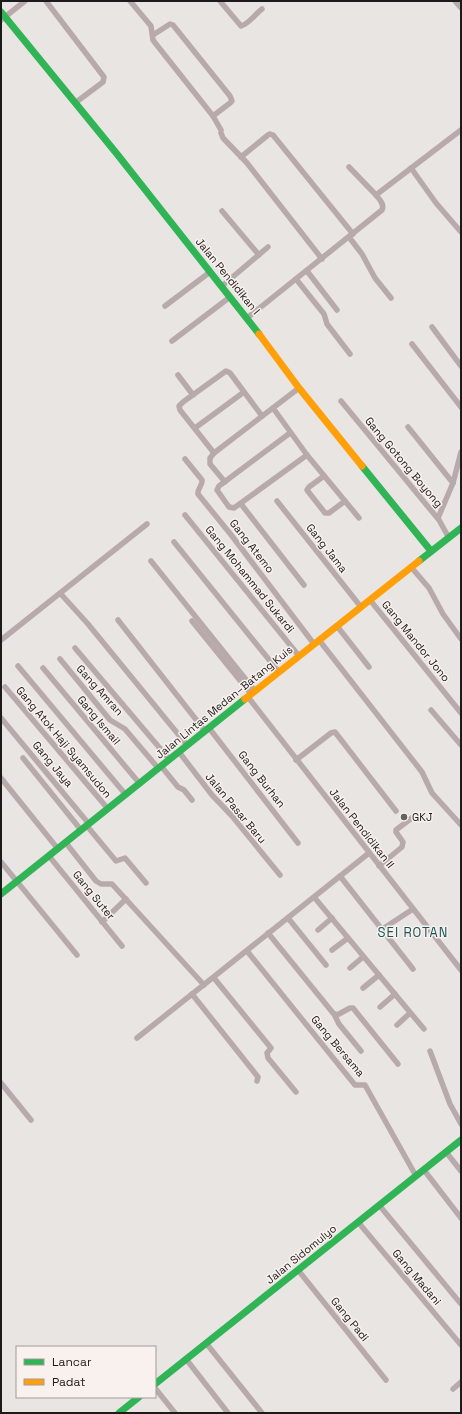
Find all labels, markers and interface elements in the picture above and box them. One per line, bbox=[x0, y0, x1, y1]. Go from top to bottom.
street label: Jalan Pendidikan I bbox=[193, 235, 263, 317]
street label: Gang Gotong Boyong bbox=[362, 414, 446, 510]
street label: Gang Atemo bbox=[227, 516, 277, 576]
street label: Gang Jama bbox=[303, 521, 351, 576]
street label: Gang Mohammad Sukardi bbox=[202, 523, 298, 636]
street label: Gang Mandor Jono bbox=[379, 598, 453, 685]
street label: Jalan Lintas Medan–Batang Kuis bbox=[153, 642, 296, 762]
street label: Gang Amran bbox=[74, 662, 126, 718]
street label: Gang Atok Haji Syamsudon bbox=[13, 683, 115, 801]
street label: Gang Ismail bbox=[74, 693, 124, 747]
street label: Gang Jaya bbox=[30, 738, 77, 790]
street label: Gang Burhan bbox=[235, 748, 289, 810]
street label: Jalan Pasar Baru bbox=[203, 770, 269, 846]
street label: Jalan Pendidikan II bbox=[326, 785, 398, 871]
place label: GKJ bbox=[412, 810, 433, 824]
marker: GKJ bbox=[399, 812, 409, 822]
street label: Gang Suter bbox=[70, 868, 118, 922]
district label: SEI ROTAN bbox=[378, 924, 448, 941]
street label: Gang Bersama bbox=[308, 1012, 368, 1080]
street label: Jalan Sidomulyo bbox=[263, 1221, 339, 1287]
street label: Gang Madani bbox=[390, 1246, 445, 1308]
street label: Gang Padi bbox=[328, 1294, 372, 1344]
legend bbox=[16, 1346, 156, 1398]
text: Lancar bbox=[52, 1354, 92, 1370]
text: Padat bbox=[52, 1374, 86, 1390]

